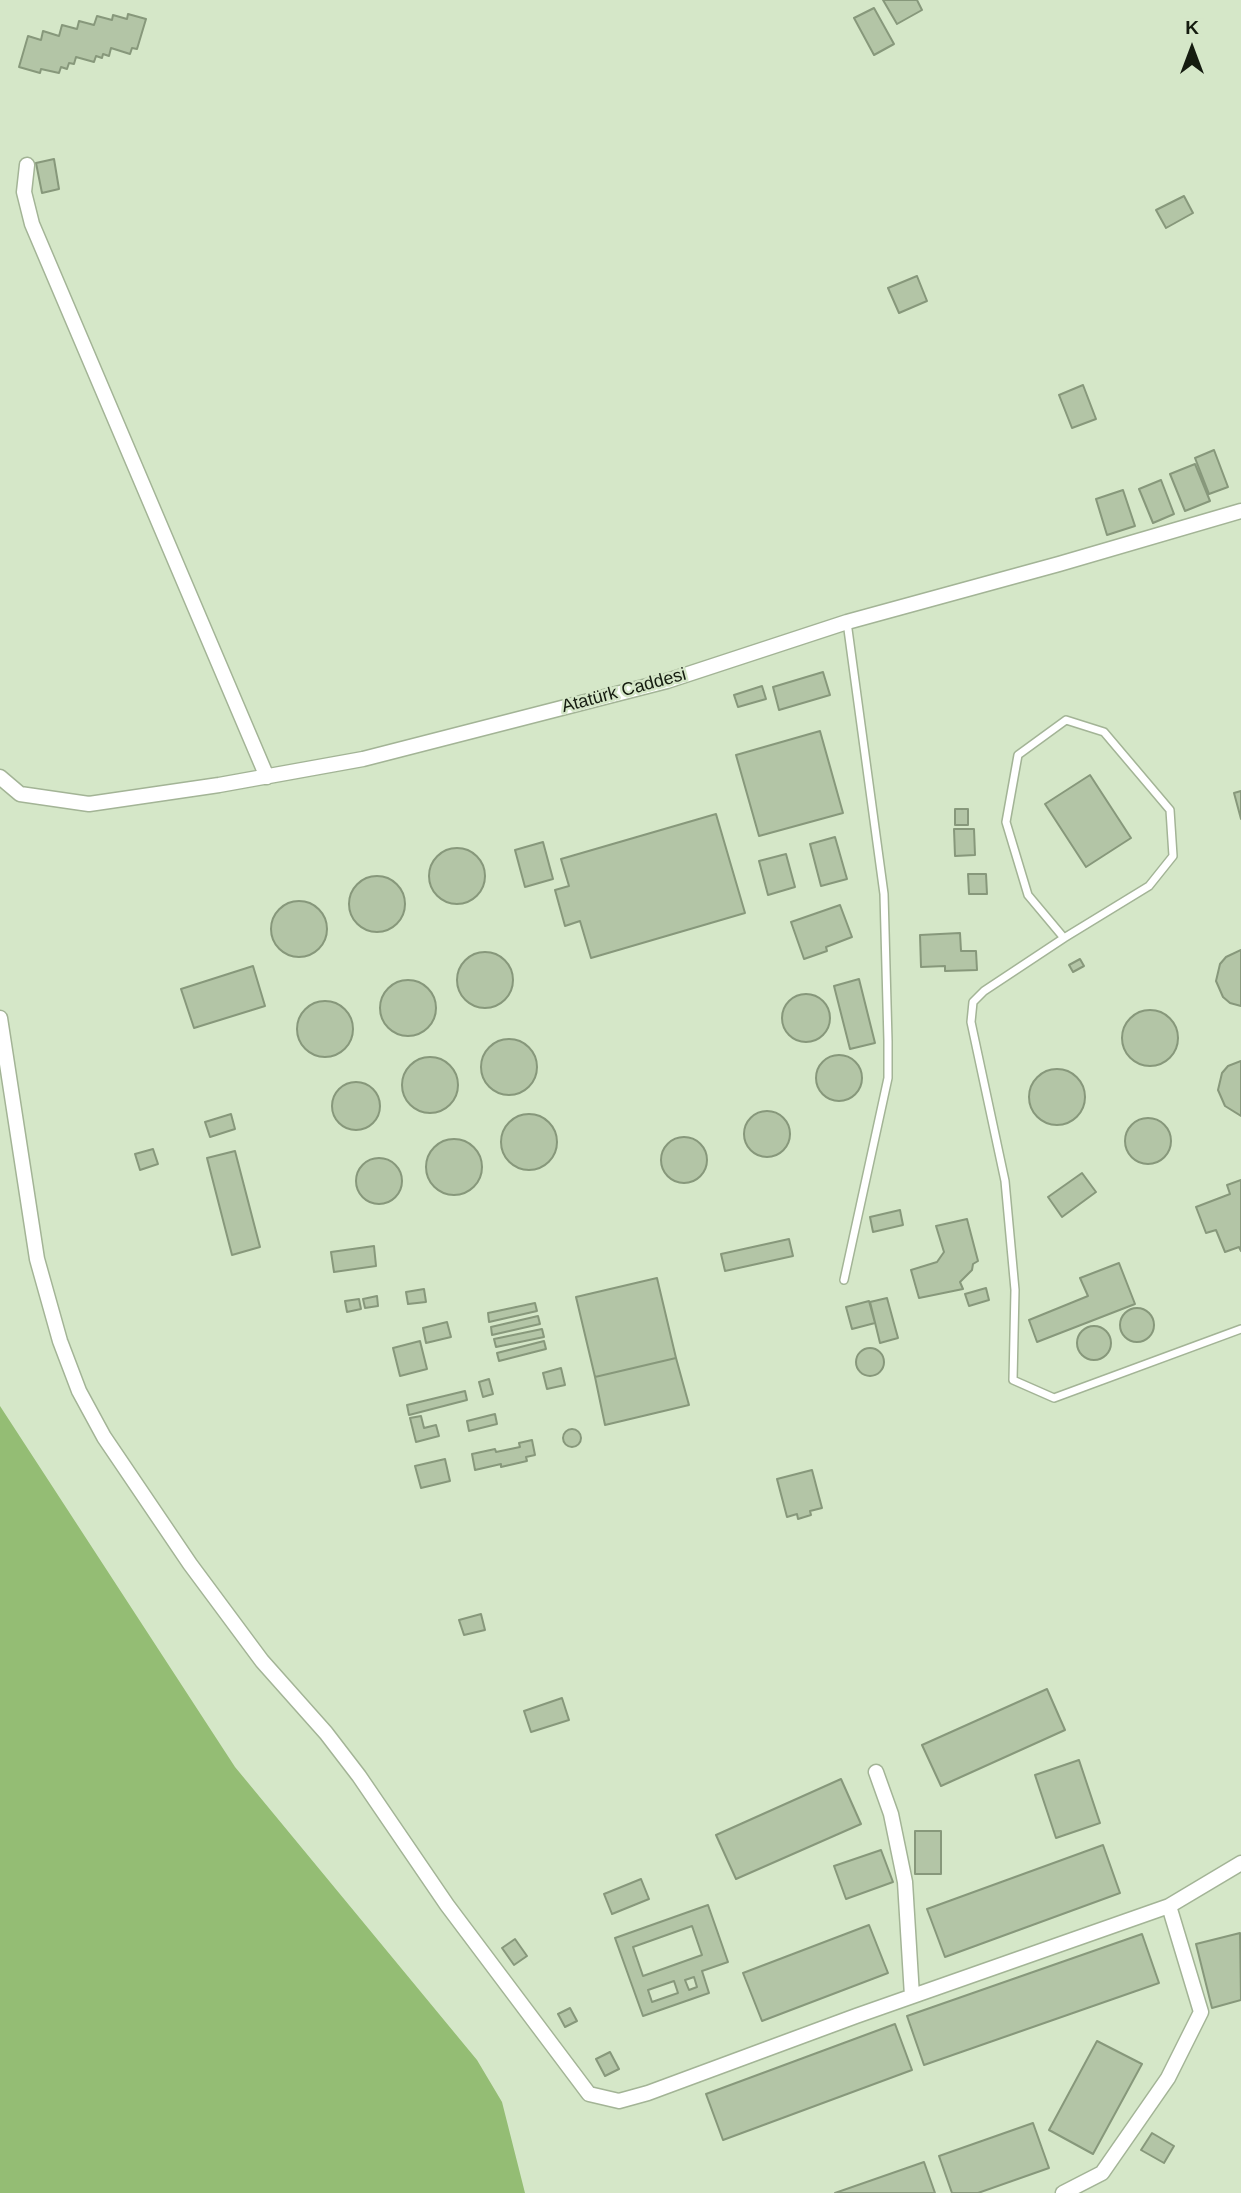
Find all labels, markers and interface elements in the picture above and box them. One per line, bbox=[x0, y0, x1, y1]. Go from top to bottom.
north arrow bbox=[1157, 14, 1227, 84]
text: K bbox=[1185, 17, 1199, 38]
street label: Atatürk Caddesi bbox=[559, 664, 689, 718]

